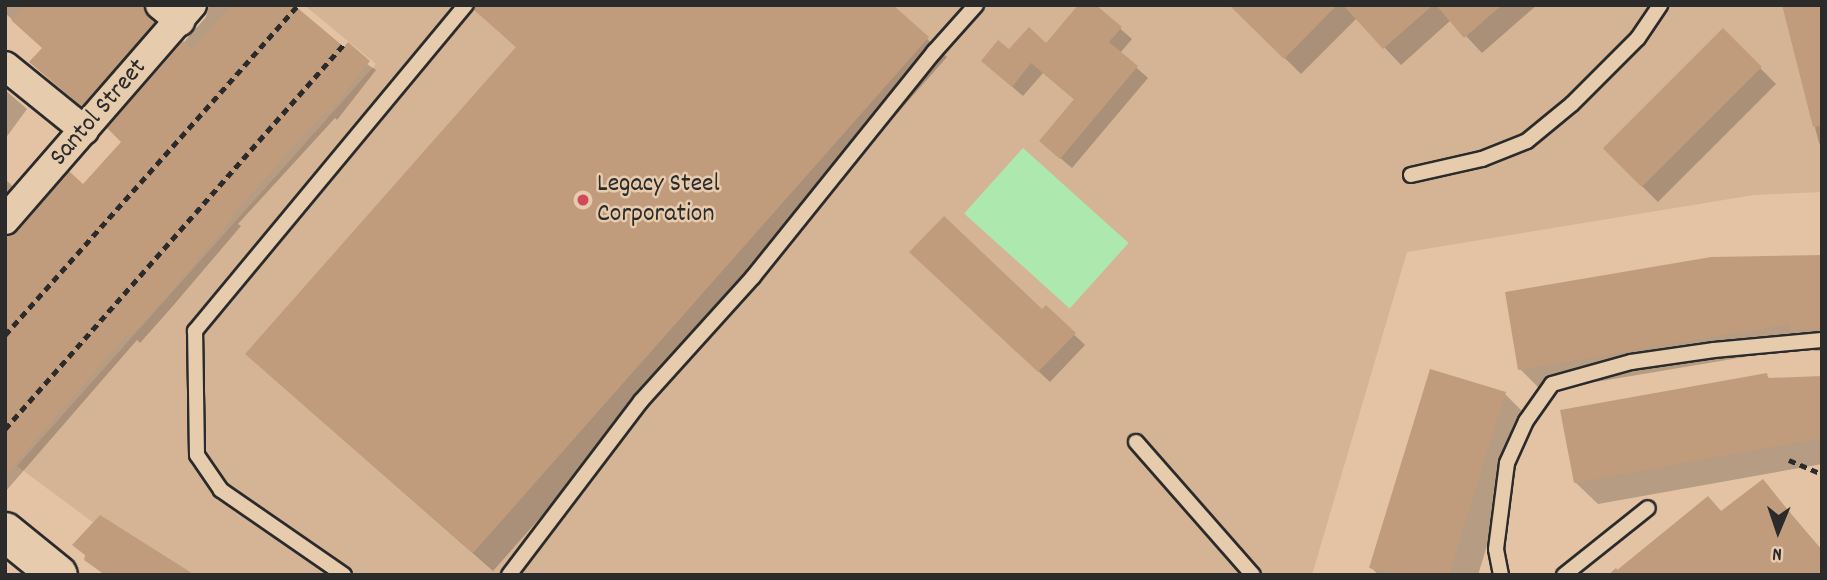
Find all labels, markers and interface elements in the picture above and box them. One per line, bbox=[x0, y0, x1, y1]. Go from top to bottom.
street label: Santol Street bbox=[44, 53, 154, 173]
place label: Legacy Steel Corporation bbox=[597, 169, 720, 230]
marker: Legacy Steel Corporation bbox=[575, 192, 591, 208]
north arrow bbox=[1743, 496, 1813, 566]
text: N bbox=[1772, 539, 1782, 566]

